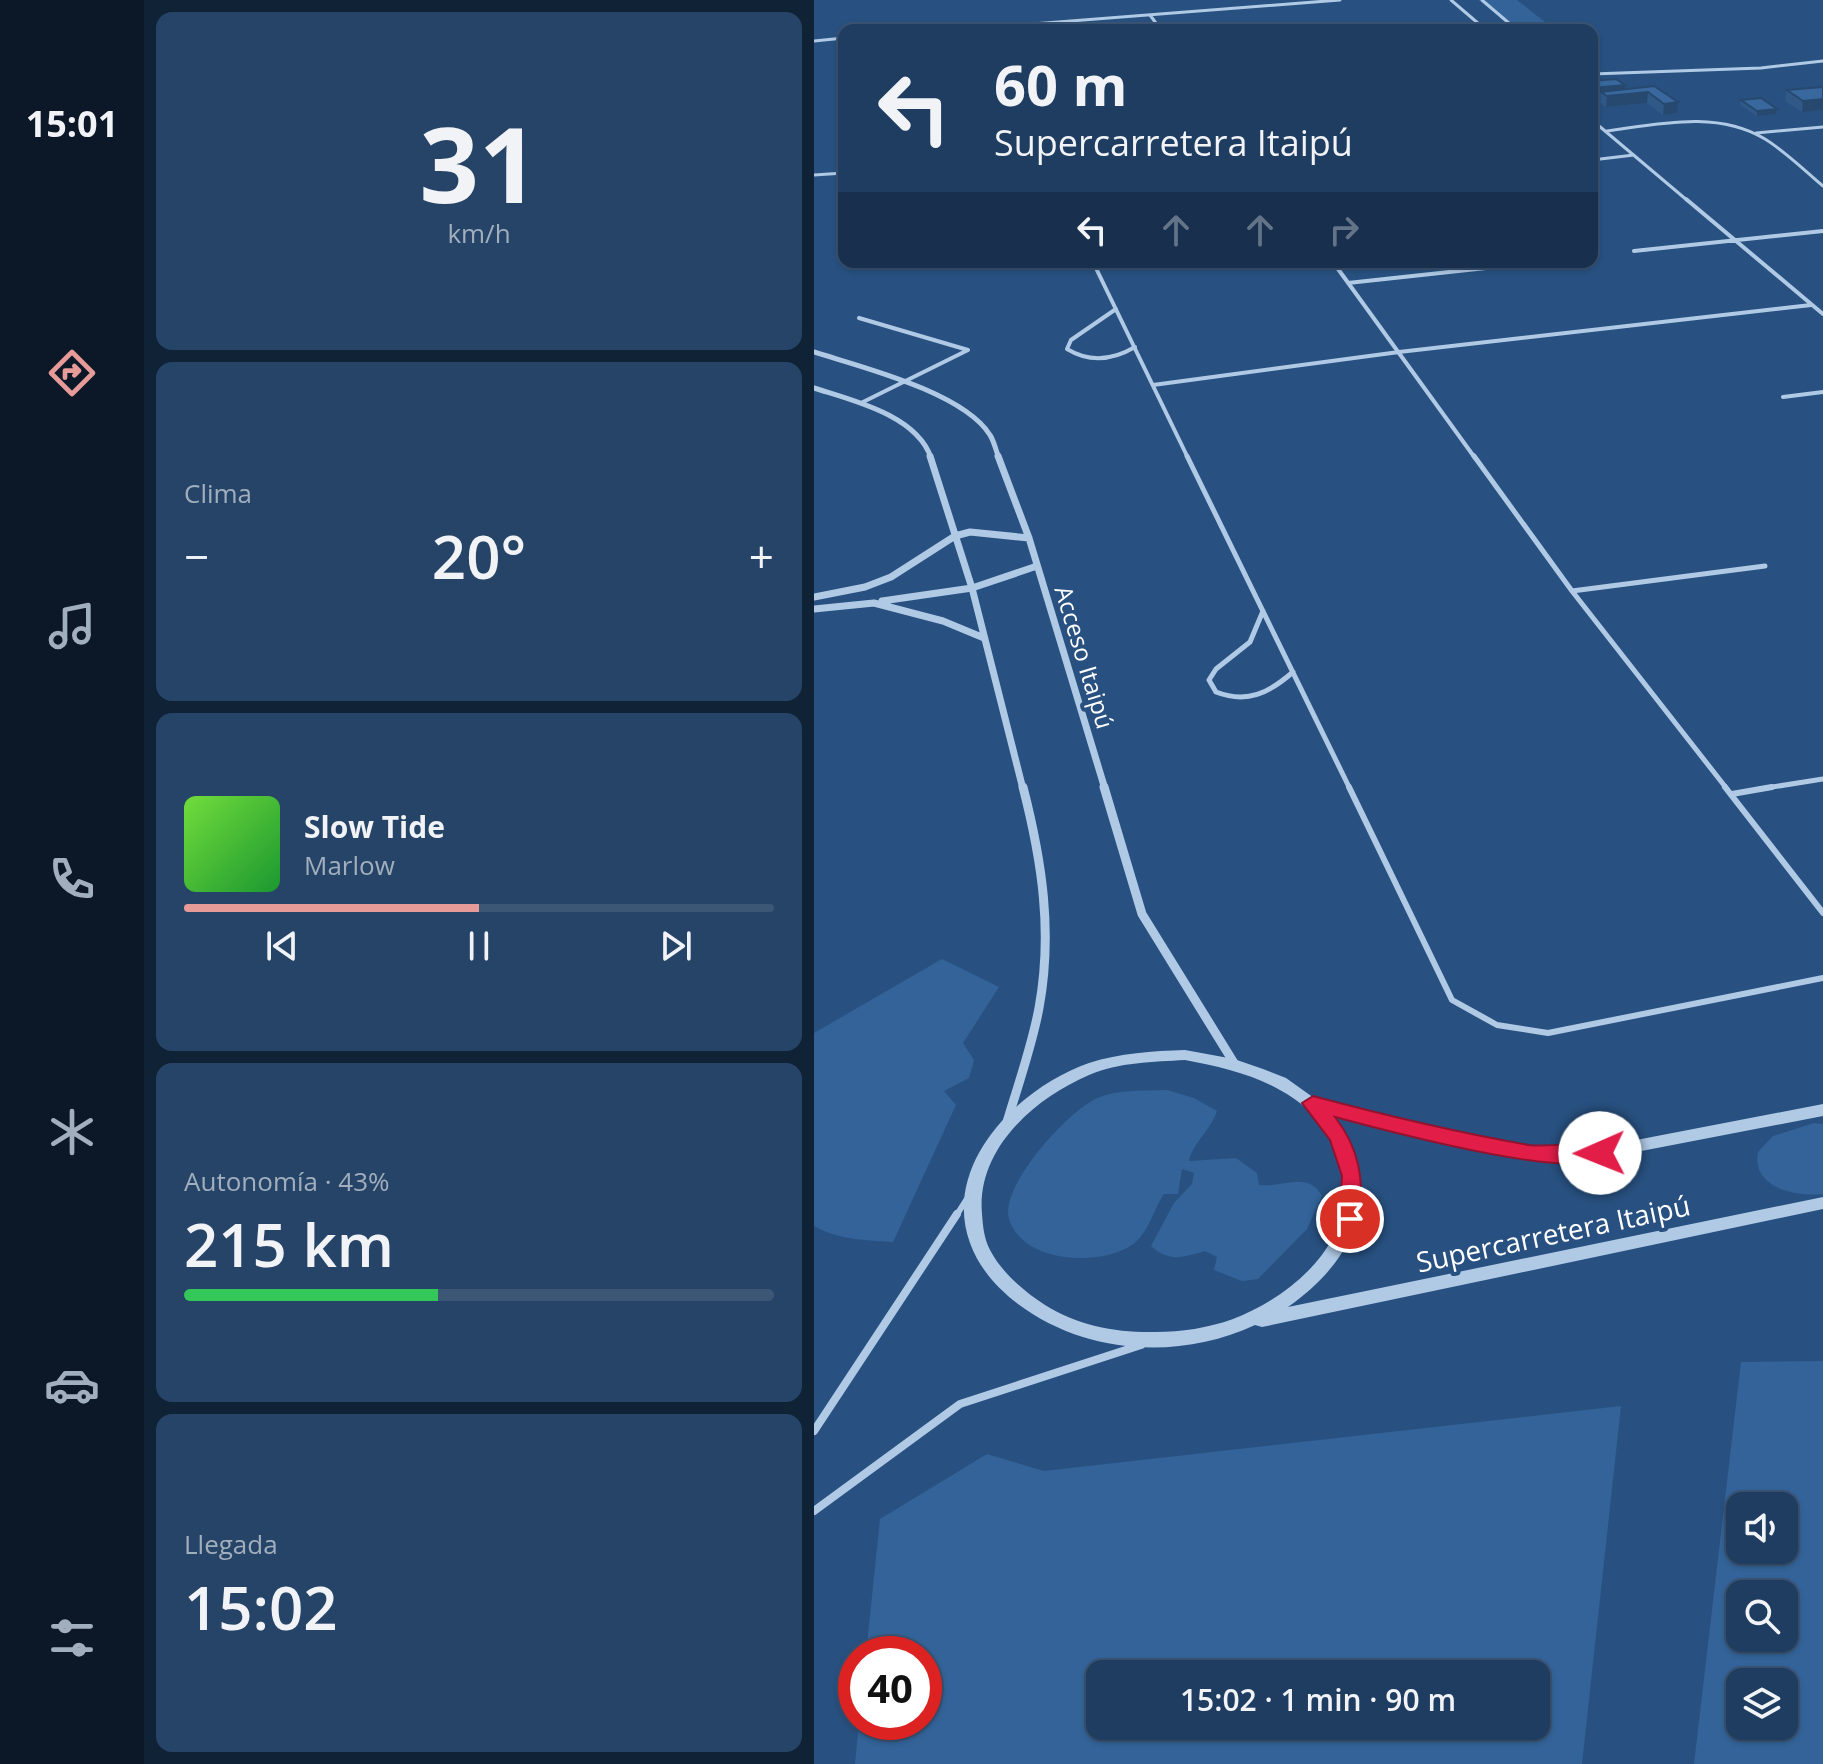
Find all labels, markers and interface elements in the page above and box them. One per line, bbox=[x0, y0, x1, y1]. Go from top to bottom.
text: 60 m bbox=[994, 46, 1128, 122]
icon: left bbox=[862, 56, 966, 160]
text: 31 bbox=[420, 92, 538, 233]
text: 15:01 bbox=[26, 99, 118, 148]
text: Supercarretera Itaipú bbox=[994, 118, 1353, 167]
icon: left bbox=[1070, 208, 1114, 252]
icon: ahead bbox=[1154, 208, 1198, 252]
icon: ahead bbox=[1238, 208, 1282, 252]
icon: right bbox=[1322, 208, 1366, 252]
text: km/h bbox=[447, 215, 511, 251]
icon: directions bbox=[44, 345, 100, 401]
text: Clima bbox=[184, 475, 252, 511]
text: 20° bbox=[432, 515, 526, 597]
text: − bbox=[184, 526, 209, 586]
text: + bbox=[749, 526, 774, 586]
street label: Acceso Itaipú bbox=[1048, 581, 1122, 733]
icon: music bbox=[44, 598, 100, 654]
text: Slow Tide bbox=[304, 806, 445, 847]
text: Marlow bbox=[304, 847, 395, 883]
icon: phone bbox=[44, 851, 100, 907]
icon: previous bbox=[260, 924, 304, 968]
icon: pause bbox=[457, 924, 501, 968]
icon: next bbox=[654, 924, 698, 968]
icon: climate bbox=[44, 1104, 100, 1160]
position arrow bbox=[1558, 1111, 1642, 1195]
text: Autonomía · 43% bbox=[184, 1163, 390, 1199]
pin bbox=[1316, 1185, 1384, 1253]
street label: Supercarretera Itaipú bbox=[1413, 1185, 1693, 1281]
icon: arrive bbox=[1328, 1197, 1372, 1241]
text: 215 km bbox=[184, 1203, 394, 1285]
icon: car bbox=[44, 1357, 100, 1413]
map controls bbox=[1726, 1492, 1798, 1740]
button: sound bbox=[1726, 1492, 1798, 1564]
text: Llegada bbox=[184, 1526, 278, 1562]
text: 15:02 bbox=[184, 1566, 338, 1648]
button: search bbox=[1726, 1580, 1798, 1652]
icon: filters bbox=[44, 1610, 100, 1666]
speed limit sign: 40 bbox=[838, 1636, 942, 1740]
button: layers bbox=[1726, 1668, 1798, 1740]
text: 15:02 · 1 min · 90 m bbox=[1180, 1679, 1456, 1720]

